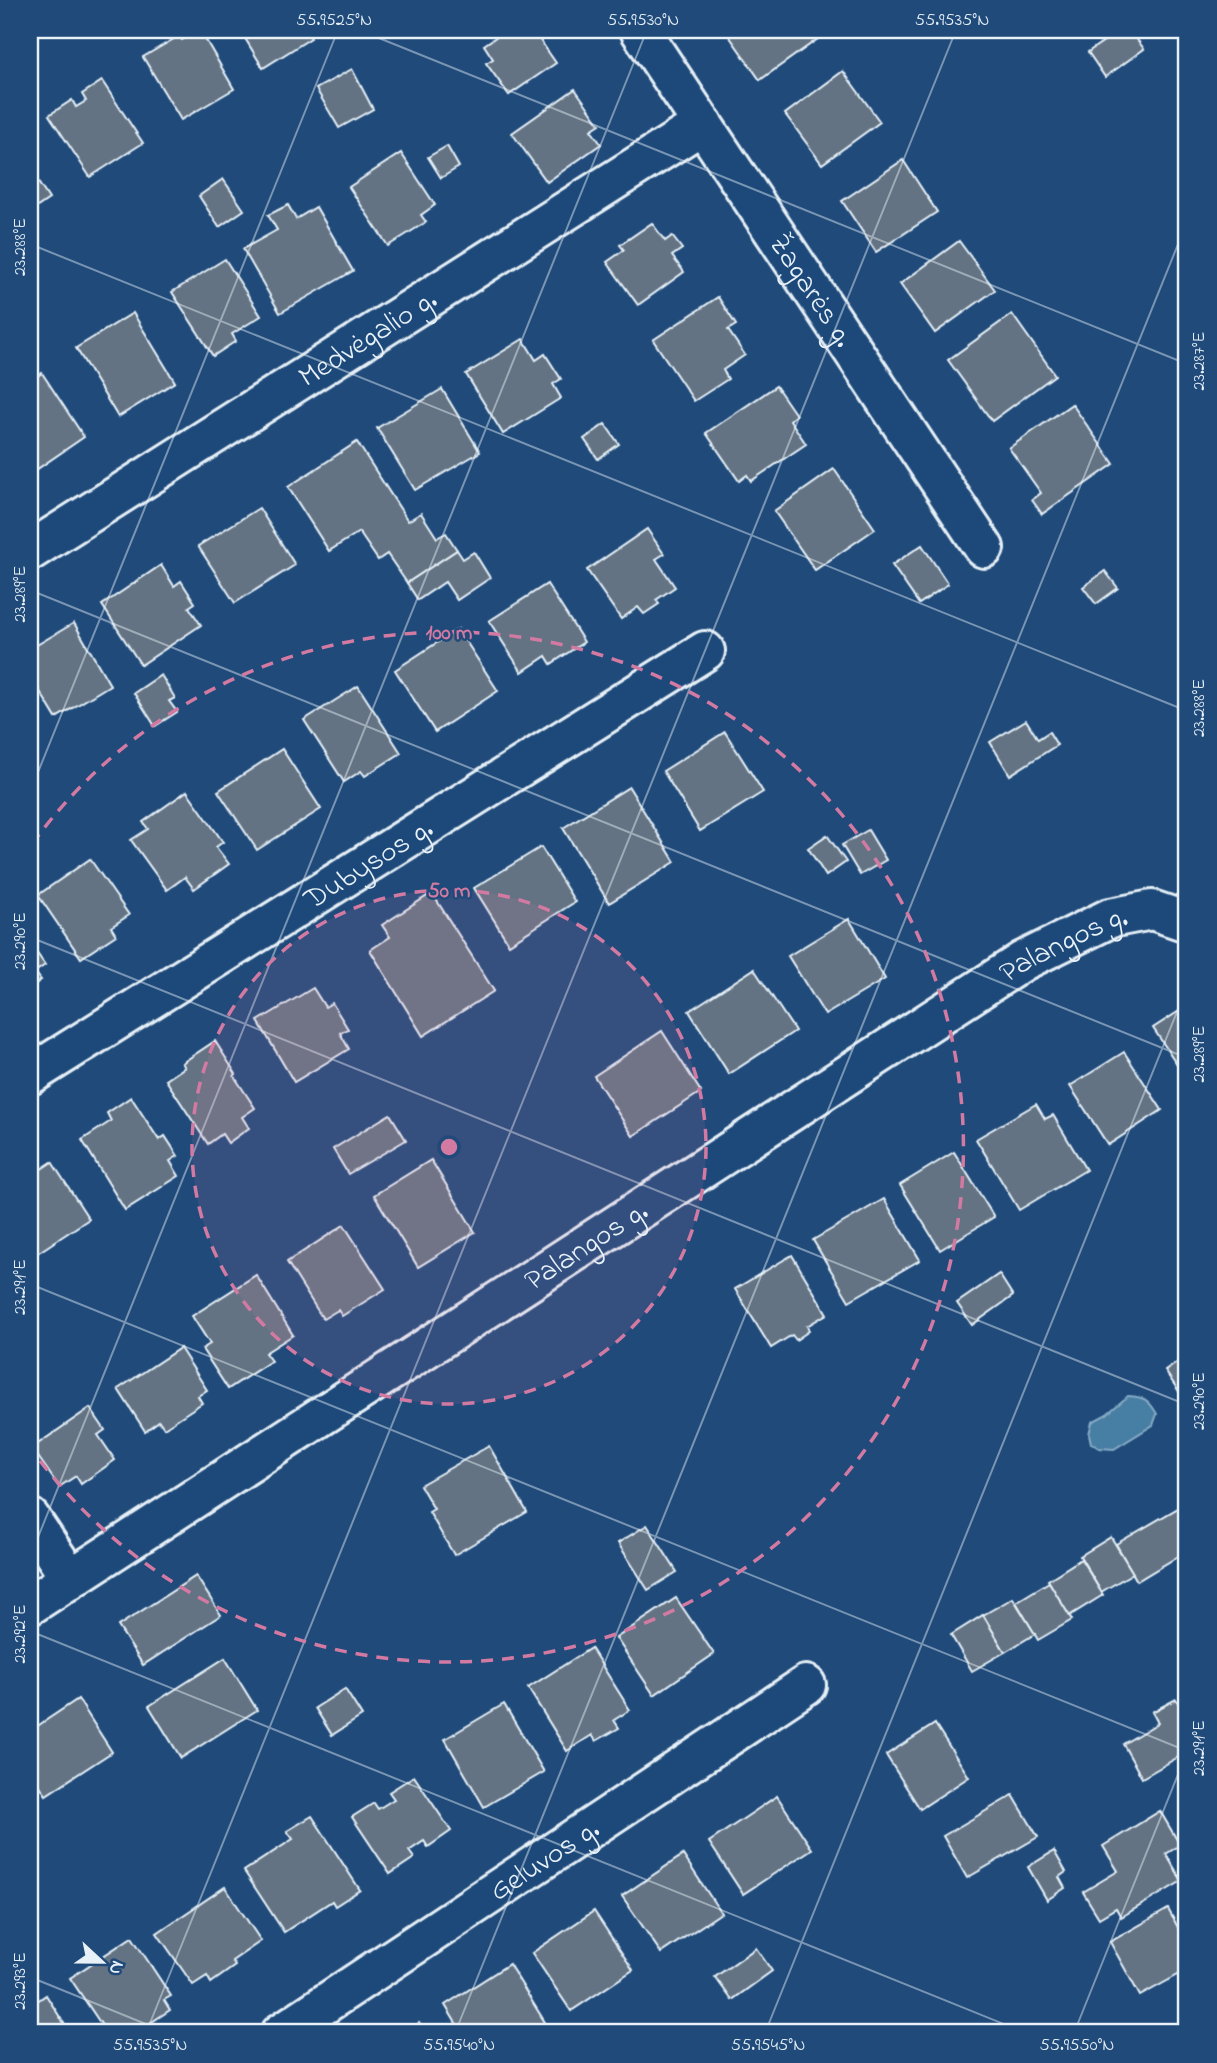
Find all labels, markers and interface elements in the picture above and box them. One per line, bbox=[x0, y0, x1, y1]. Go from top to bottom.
text: 55.9525°N bbox=[296, 8, 372, 34]
text: 55.9530°N bbox=[607, 8, 679, 34]
text: 55.9535°N bbox=[915, 8, 989, 34]
text: 23.288°E bbox=[8, 218, 34, 276]
street label: Žagarės g. bbox=[756, 226, 864, 357]
street label: Medvėgalio g. bbox=[291, 279, 446, 400]
text: 23.287°E bbox=[1187, 331, 1213, 390]
text: 23.289°E bbox=[8, 565, 34, 622]
text: 100 m bbox=[426, 619, 472, 649]
text: 23.288°E bbox=[1187, 679, 1213, 737]
street label: Dubysos g. bbox=[296, 808, 443, 923]
text: 50 m bbox=[428, 877, 470, 907]
street label: Palangos g. bbox=[992, 896, 1131, 996]
text: 23.290°E bbox=[8, 912, 34, 970]
text: 23.289°E bbox=[1187, 1025, 1213, 1082]
centre of rings bbox=[437, 1135, 461, 1159]
street label: Palangos g. bbox=[517, 1191, 657, 1304]
text: 23.291°E bbox=[8, 1259, 34, 1315]
text: 23.290°E bbox=[1187, 1372, 1213, 1430]
text: 23.292°E bbox=[8, 1604, 34, 1664]
text: 23.291°E bbox=[1187, 1720, 1213, 1776]
street label: Geluvos g. bbox=[481, 1809, 609, 1914]
north arrow bbox=[66, 1926, 136, 1996]
text: 23.293°E bbox=[8, 1952, 34, 2010]
text: N bbox=[100, 1956, 130, 1979]
text: 55.9535°N bbox=[113, 2033, 187, 2059]
text: 55.9540°N bbox=[423, 2033, 495, 2059]
text: 55.9545°N bbox=[731, 2033, 805, 2059]
text: 55.9550°N bbox=[1039, 2033, 1115, 2059]

